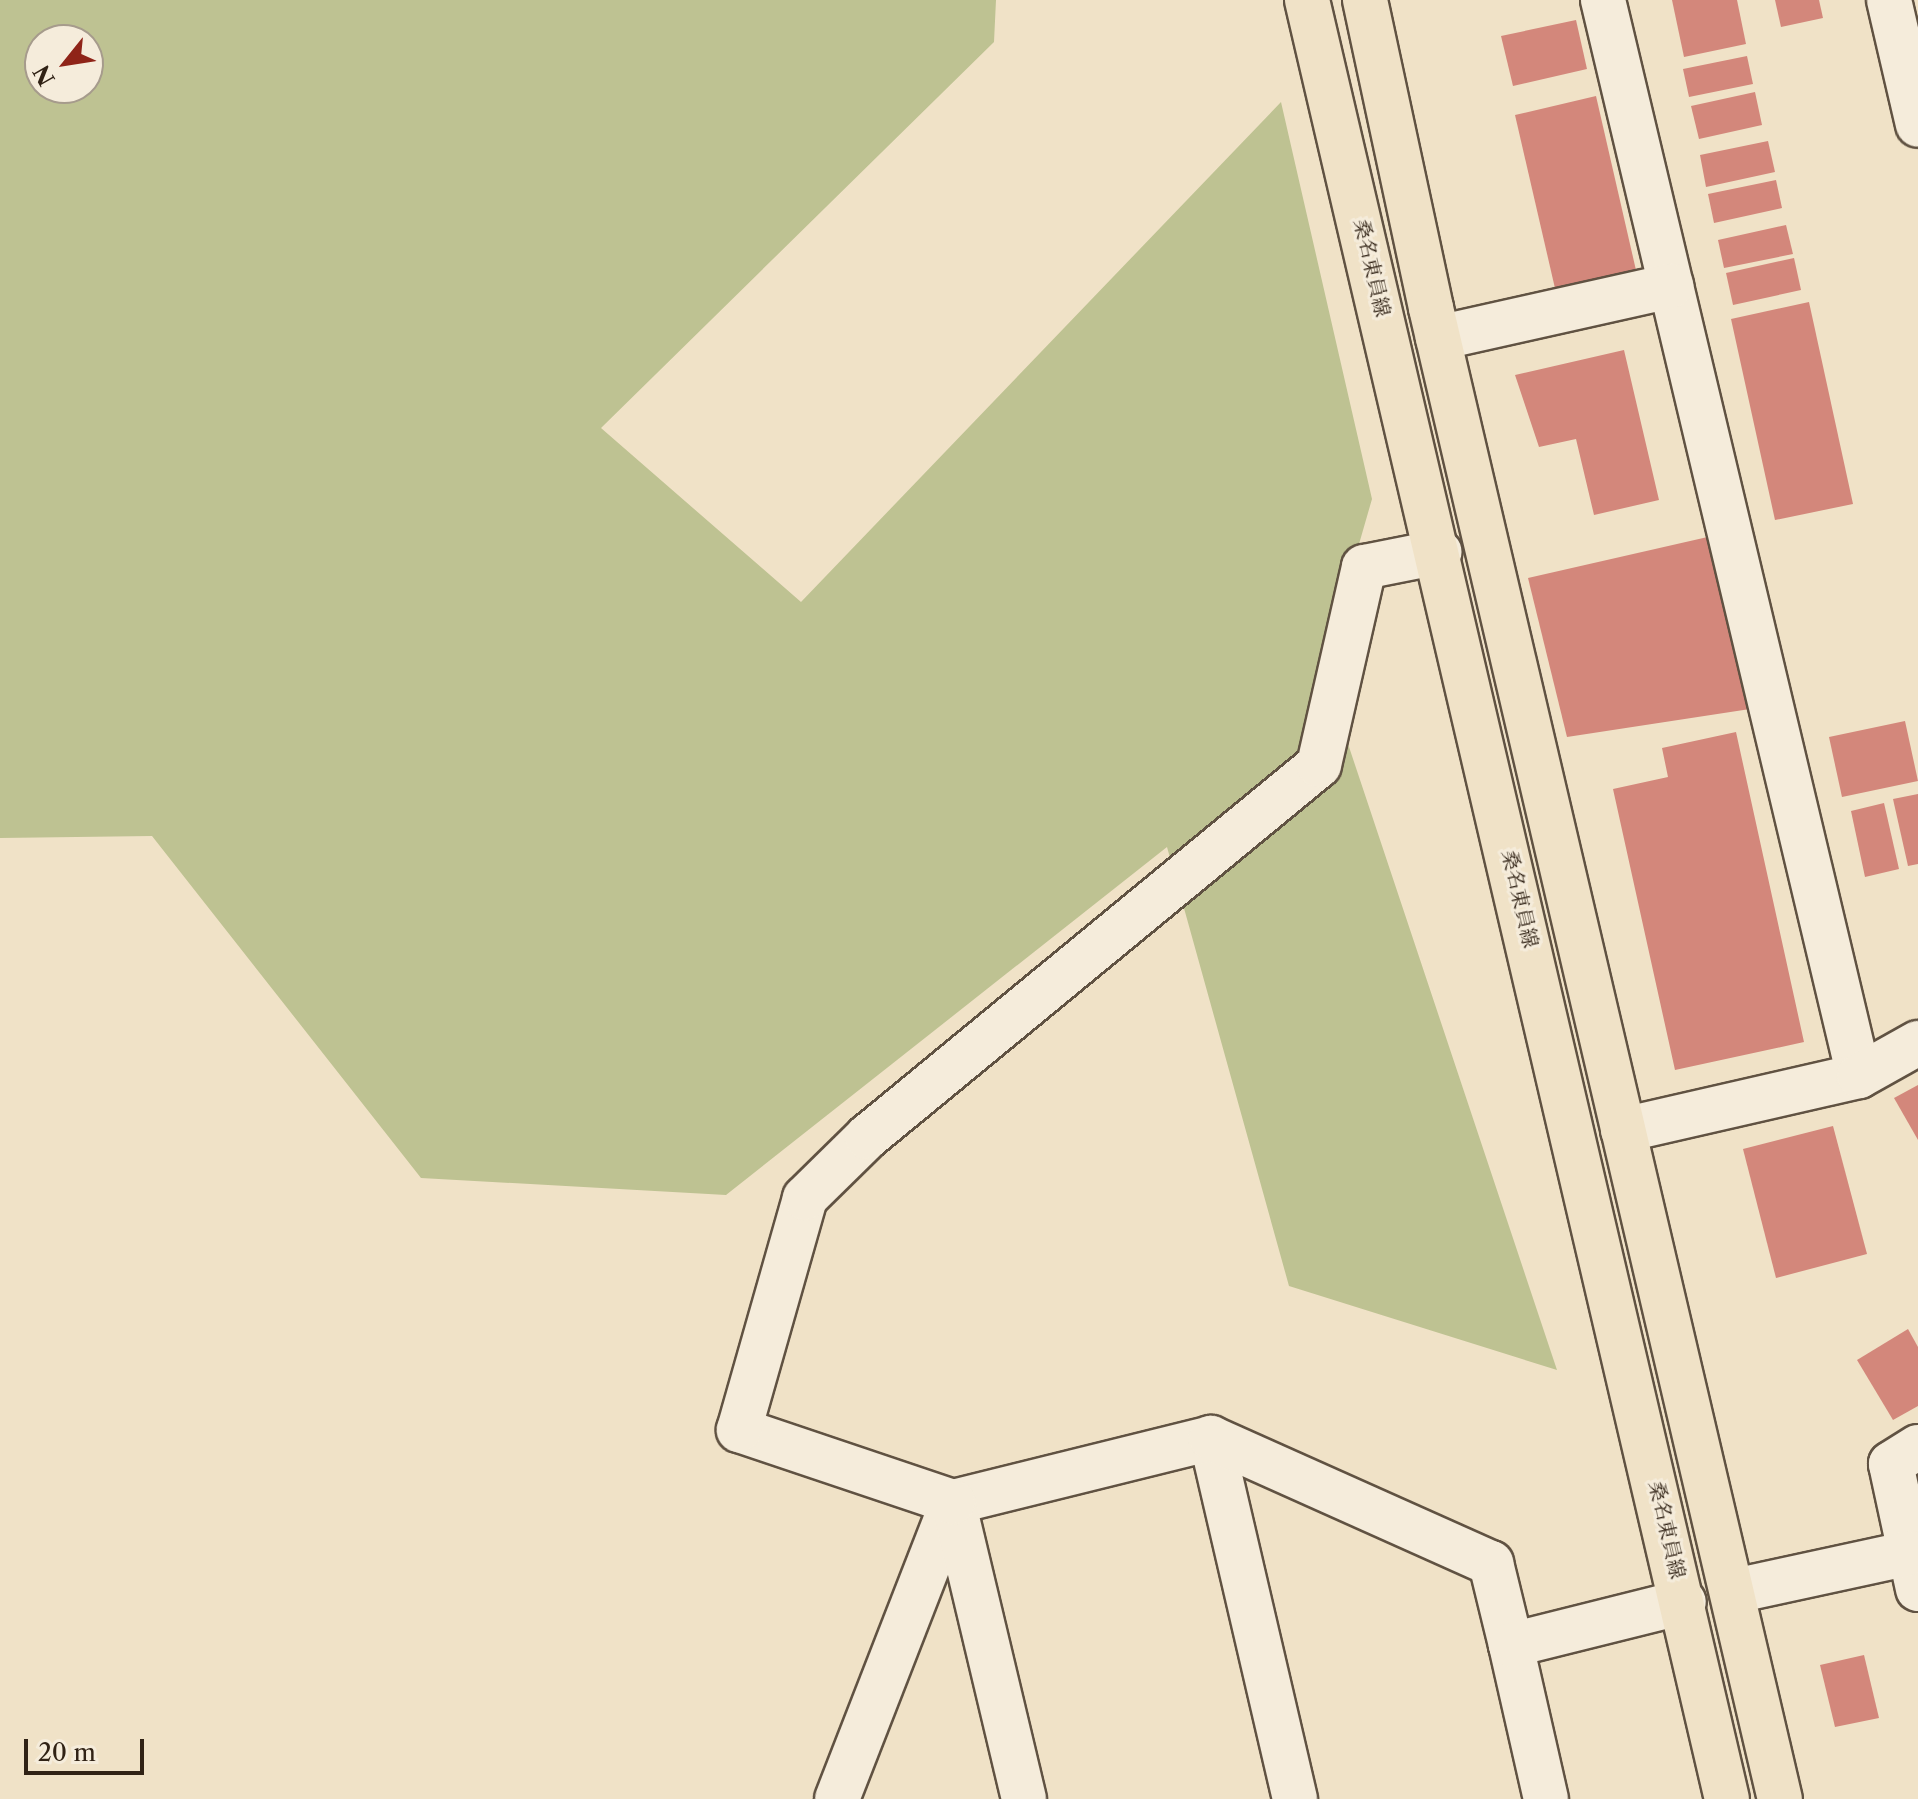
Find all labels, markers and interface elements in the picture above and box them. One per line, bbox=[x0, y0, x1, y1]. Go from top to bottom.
north arrow bbox=[24, 24, 104, 104]
text: N bbox=[28, 60, 61, 90]
street label: 桑名東員線 bbox=[1349, 217, 1395, 319]
street label: 桑名東員線 bbox=[1497, 848, 1543, 950]
street label: 桑名東員線 bbox=[1644, 1479, 1690, 1581]
scale bar bbox=[28, 1723, 148, 1773]
text: 20 m bbox=[38, 1738, 96, 1767]

